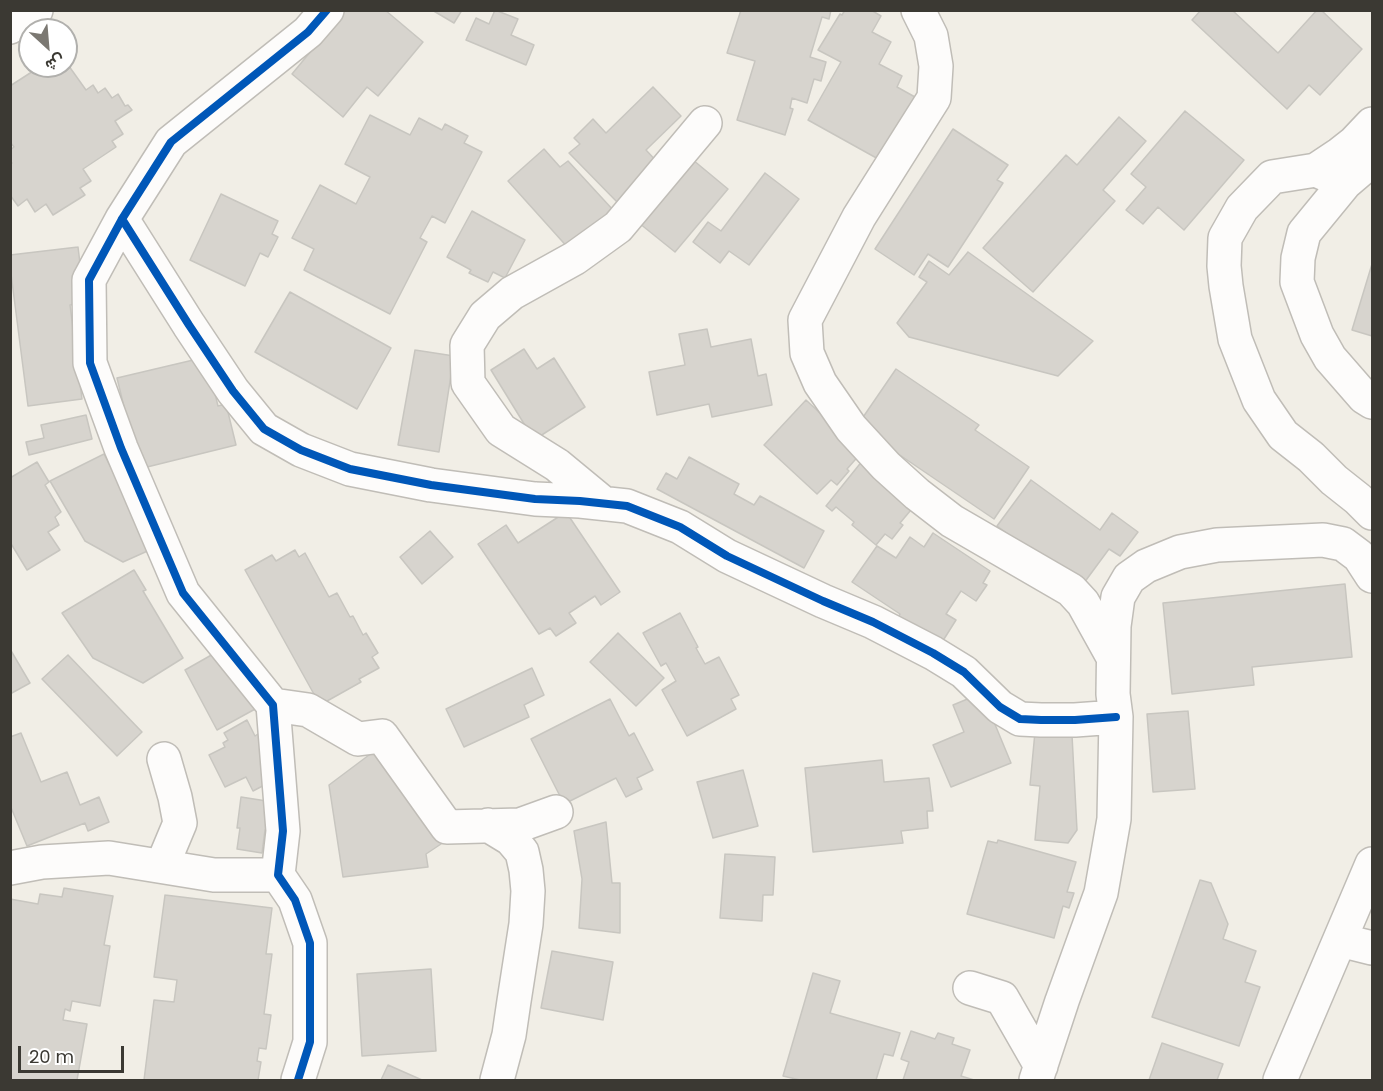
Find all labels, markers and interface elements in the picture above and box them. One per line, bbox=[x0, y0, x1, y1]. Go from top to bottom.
north arrow bbox=[18, 18, 78, 78]
text: ش bbox=[42, 48, 69, 77]
scale bar bbox=[21, 1034, 128, 1072]
text: 20 m bbox=[29, 1044, 74, 1069]

